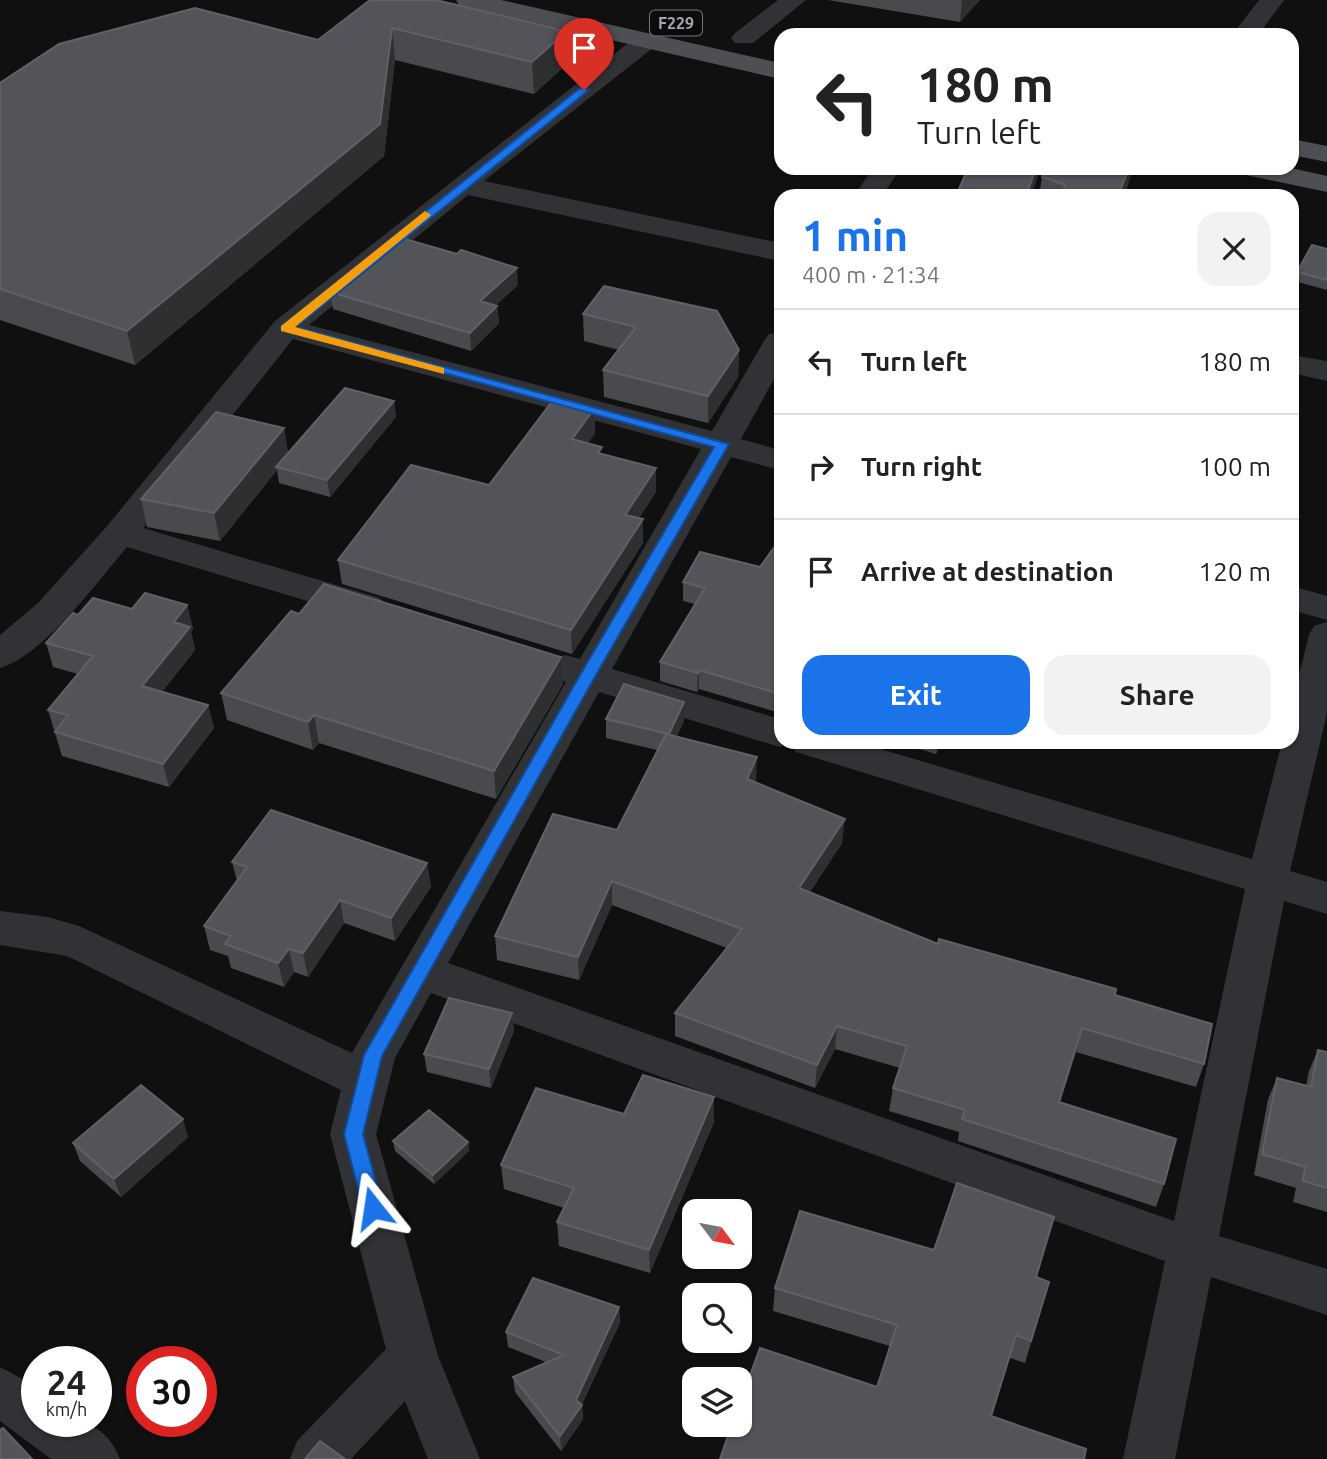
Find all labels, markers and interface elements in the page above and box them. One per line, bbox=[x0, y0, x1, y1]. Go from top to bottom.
road number: F229 bbox=[650, 10, 702, 36]
pin bbox=[554, 18, 614, 90]
icon: arrive bbox=[565, 29, 603, 67]
icon: left bbox=[802, 56, 893, 147]
text: 180 m bbox=[917, 56, 1054, 111]
text: Turn left bbox=[917, 114, 1041, 150]
text: 1 min bbox=[802, 212, 908, 259]
button: close bbox=[1197, 212, 1271, 286]
text: 400 m · 21:34 bbox=[802, 262, 940, 287]
icon: left bbox=[802, 343, 840, 381]
text: Turn left bbox=[861, 347, 967, 376]
text: 180 m bbox=[1199, 347, 1271, 376]
icon: right bbox=[802, 448, 840, 486]
text: Turn right bbox=[861, 452, 982, 481]
text: 100 m bbox=[1199, 452, 1271, 481]
icon: arrive bbox=[802, 553, 840, 591]
text: Arrive at destination bbox=[861, 557, 1114, 586]
text: 120 m bbox=[1199, 557, 1271, 586]
button: Exit bbox=[802, 655, 1030, 735]
button: Share bbox=[1044, 655, 1271, 735]
position arrow bbox=[336, 1171, 410, 1245]
north arrow bbox=[682, 1199, 752, 1269]
map controls bbox=[682, 1199, 752, 1437]
button: search bbox=[682, 1283, 752, 1353]
speed limit sign: 30 bbox=[126, 1346, 217, 1437]
text: 24 bbox=[47, 1362, 86, 1402]
button: layers bbox=[682, 1367, 752, 1437]
text: km/h bbox=[46, 1399, 87, 1419]

